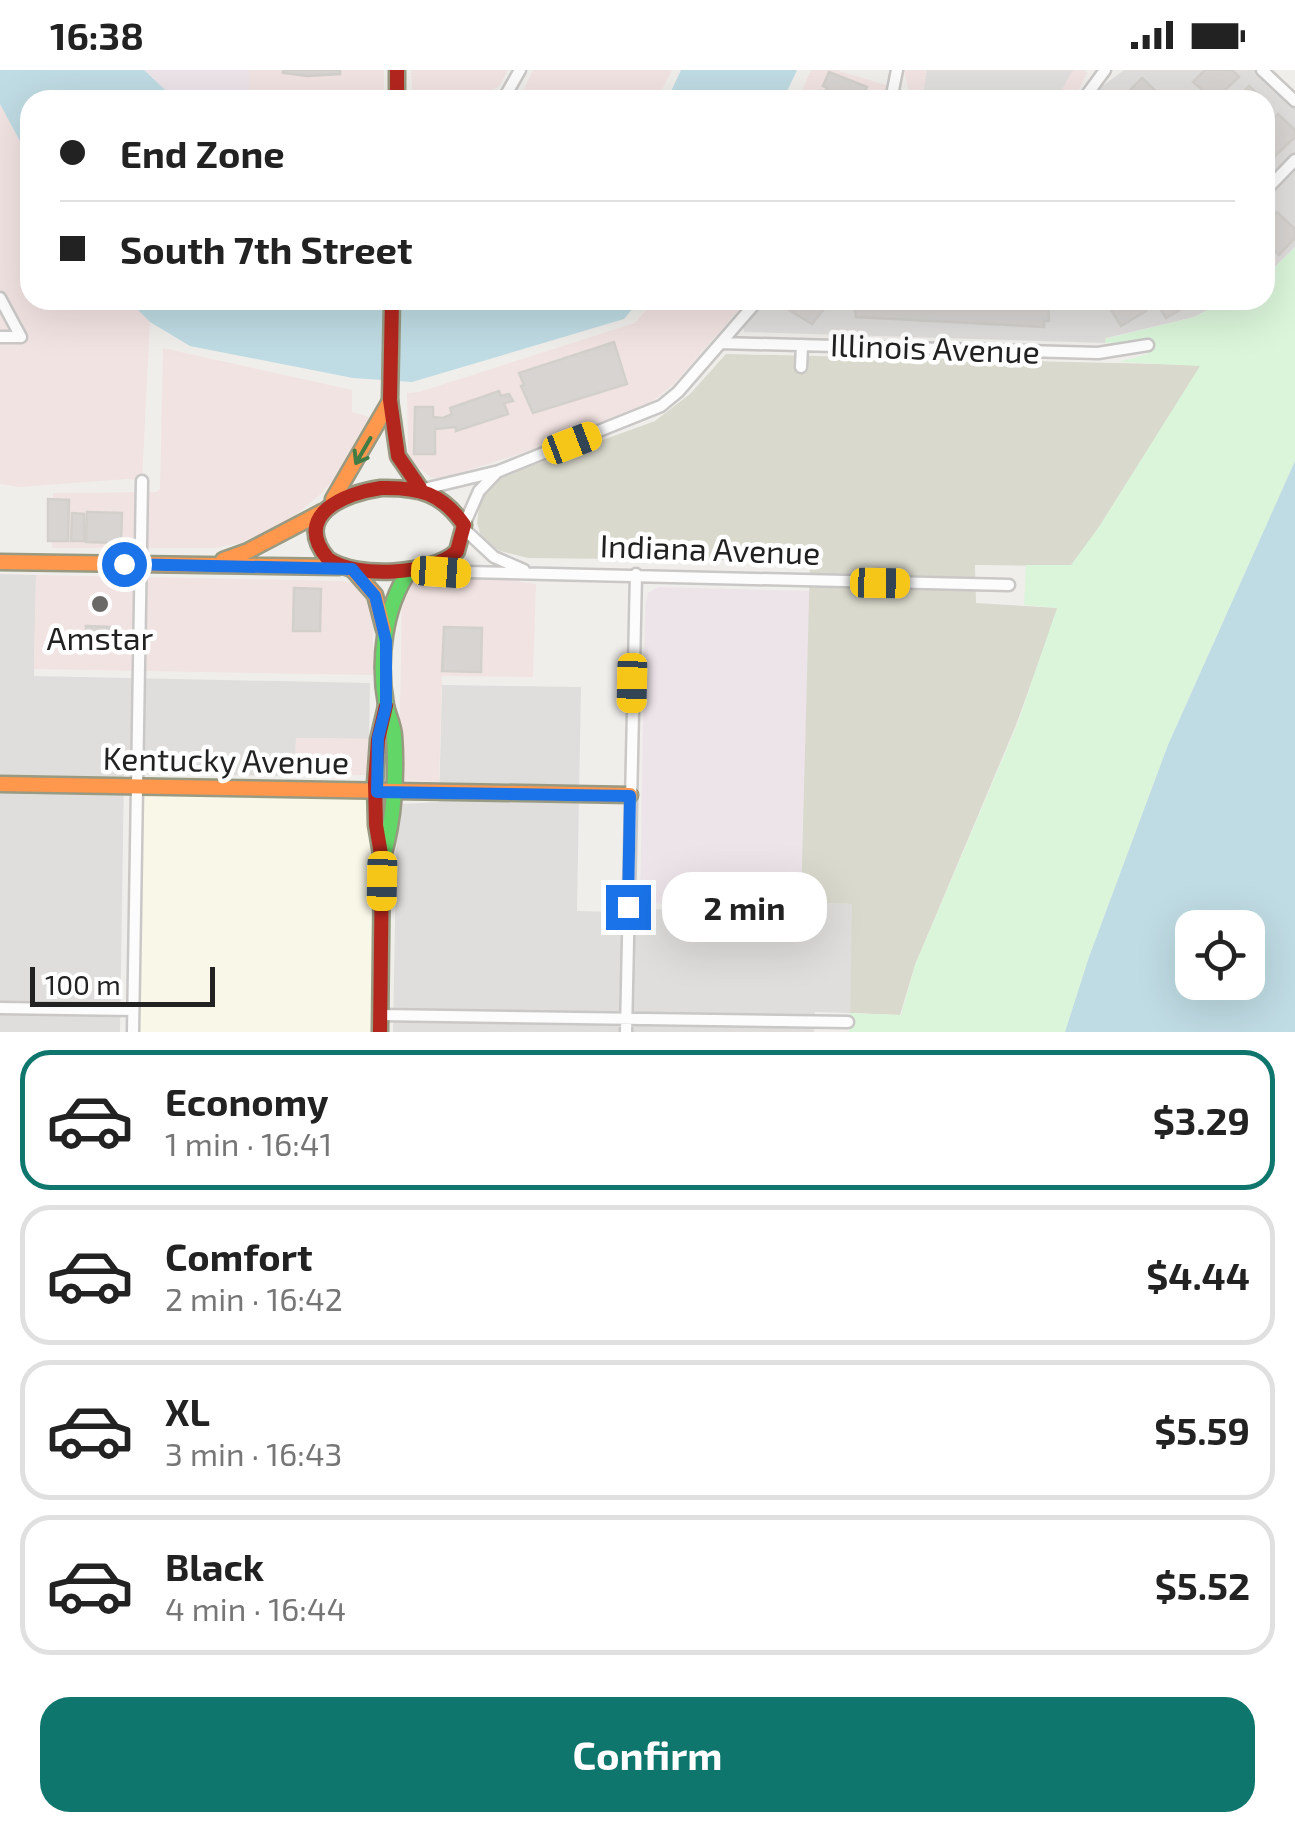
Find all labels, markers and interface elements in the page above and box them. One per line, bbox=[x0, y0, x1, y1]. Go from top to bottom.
text: 16:38 bbox=[50, 12, 144, 58]
text: End Zone bbox=[120, 130, 285, 176]
text: South 7th Street bbox=[120, 226, 413, 272]
street label: Illinois Avenue bbox=[830, 324, 1041, 370]
car bbox=[539, 418, 605, 468]
one-way arrow bbox=[352, 436, 372, 465]
street label: Indiana Avenue bbox=[599, 525, 821, 571]
route start bbox=[102, 542, 147, 587]
car bbox=[410, 555, 472, 589]
car bbox=[850, 567, 910, 599]
marker: Amstar bbox=[89, 593, 111, 615]
place label: Amstar bbox=[47, 618, 154, 656]
car bbox=[616, 653, 648, 713]
street label: Kentucky Avenue bbox=[102, 738, 350, 780]
car bbox=[366, 851, 398, 911]
callout: 2 min bbox=[663, 872, 828, 942]
route end bbox=[606, 885, 651, 930]
text: 2 min bbox=[704, 888, 785, 926]
map controls bbox=[1175, 910, 1265, 1000]
button: locate bbox=[1175, 910, 1265, 1000]
scale bar bbox=[30, 962, 215, 1006]
text: 100 m bbox=[45, 967, 121, 1001]
icon: car bbox=[45, 1075, 135, 1165]
text: Economy bbox=[165, 1078, 329, 1124]
text: $3.29 bbox=[1153, 1097, 1250, 1143]
text: 1 min · 16:41 bbox=[165, 1124, 332, 1162]
icon: car bbox=[45, 1230, 135, 1320]
text: Comfort bbox=[165, 1233, 313, 1279]
text: $4.44 bbox=[1146, 1252, 1250, 1298]
text: 2 min · 16:42 bbox=[165, 1279, 343, 1317]
icon: car bbox=[45, 1385, 135, 1475]
text: XL bbox=[165, 1388, 210, 1434]
text: $5.59 bbox=[1154, 1407, 1250, 1453]
text: 3 min · 16:43 bbox=[165, 1434, 342, 1472]
icon: car bbox=[45, 1540, 135, 1630]
text: Black bbox=[165, 1543, 264, 1589]
text: $5.52 bbox=[1155, 1562, 1250, 1608]
text: 4 min · 16:44 bbox=[165, 1589, 346, 1627]
button: Confirm bbox=[40, 1697, 1255, 1812]

